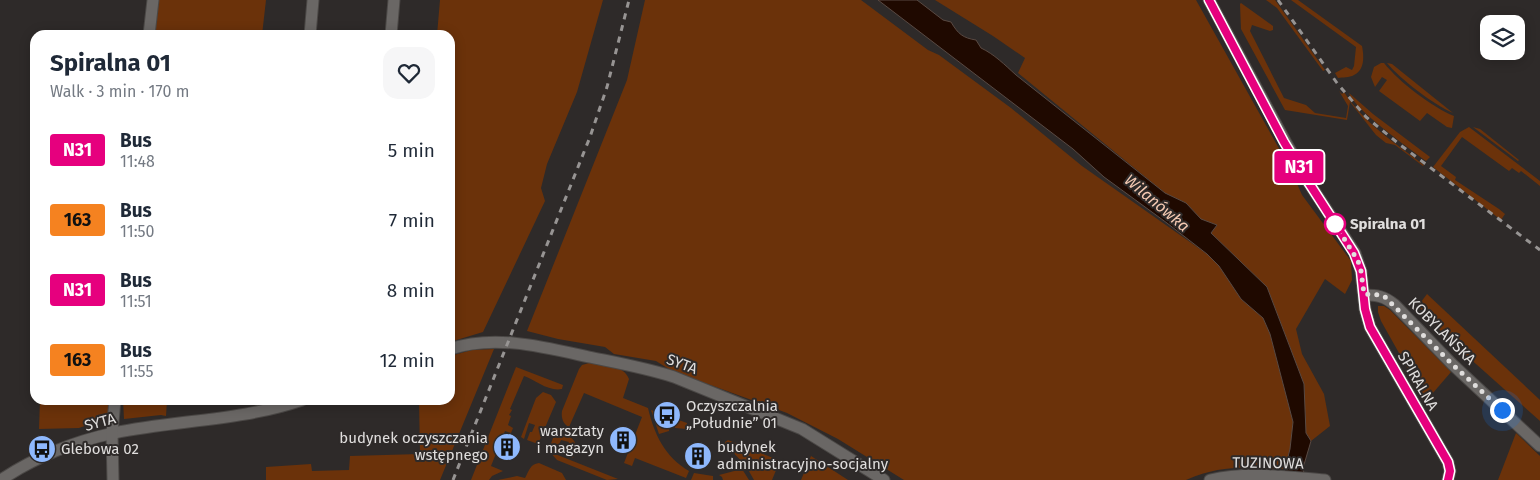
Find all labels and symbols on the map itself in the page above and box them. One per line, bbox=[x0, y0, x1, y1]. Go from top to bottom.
line badge: N31 bbox=[1270, 151, 1328, 183]
water label: Wilanówka bbox=[1121, 170, 1193, 236]
marker: Spiralna 01 bbox=[1324, 213, 1346, 235]
place label: Spiralna 01 bbox=[1350, 215, 1426, 233]
street label: KOBYLAŃSKA bbox=[1405, 294, 1480, 369]
street label: SPIRALNA bbox=[1394, 348, 1442, 414]
street label: SYTA bbox=[664, 350, 700, 378]
place label: Oczyszczalnia „Południe” 01 bbox=[686, 397, 778, 432]
your location bbox=[1490, 398, 1515, 423]
bus stop icon: Oczyszczalnia „Południe” 01 bbox=[652, 400, 682, 430]
street label: SYTA bbox=[82, 409, 118, 435]
place label: warsztaty i magazyn bbox=[537, 422, 605, 457]
building icon: warsztaty i magazyn bbox=[608, 425, 638, 455]
place label: budynek oczyszczania wstępnego bbox=[339, 429, 488, 464]
building icon: budynek oczyszczania wstępnego bbox=[492, 432, 522, 462]
bus stop icon: Glebowa 02 bbox=[27, 434, 57, 464]
place label: budynek administracyjno-socjalny bbox=[717, 438, 889, 473]
place label: Glebowa 02 bbox=[61, 440, 139, 458]
building icon: budynek administracyjno-socjalny bbox=[683, 441, 713, 471]
street label: TUZINOWA bbox=[1232, 453, 1304, 473]

